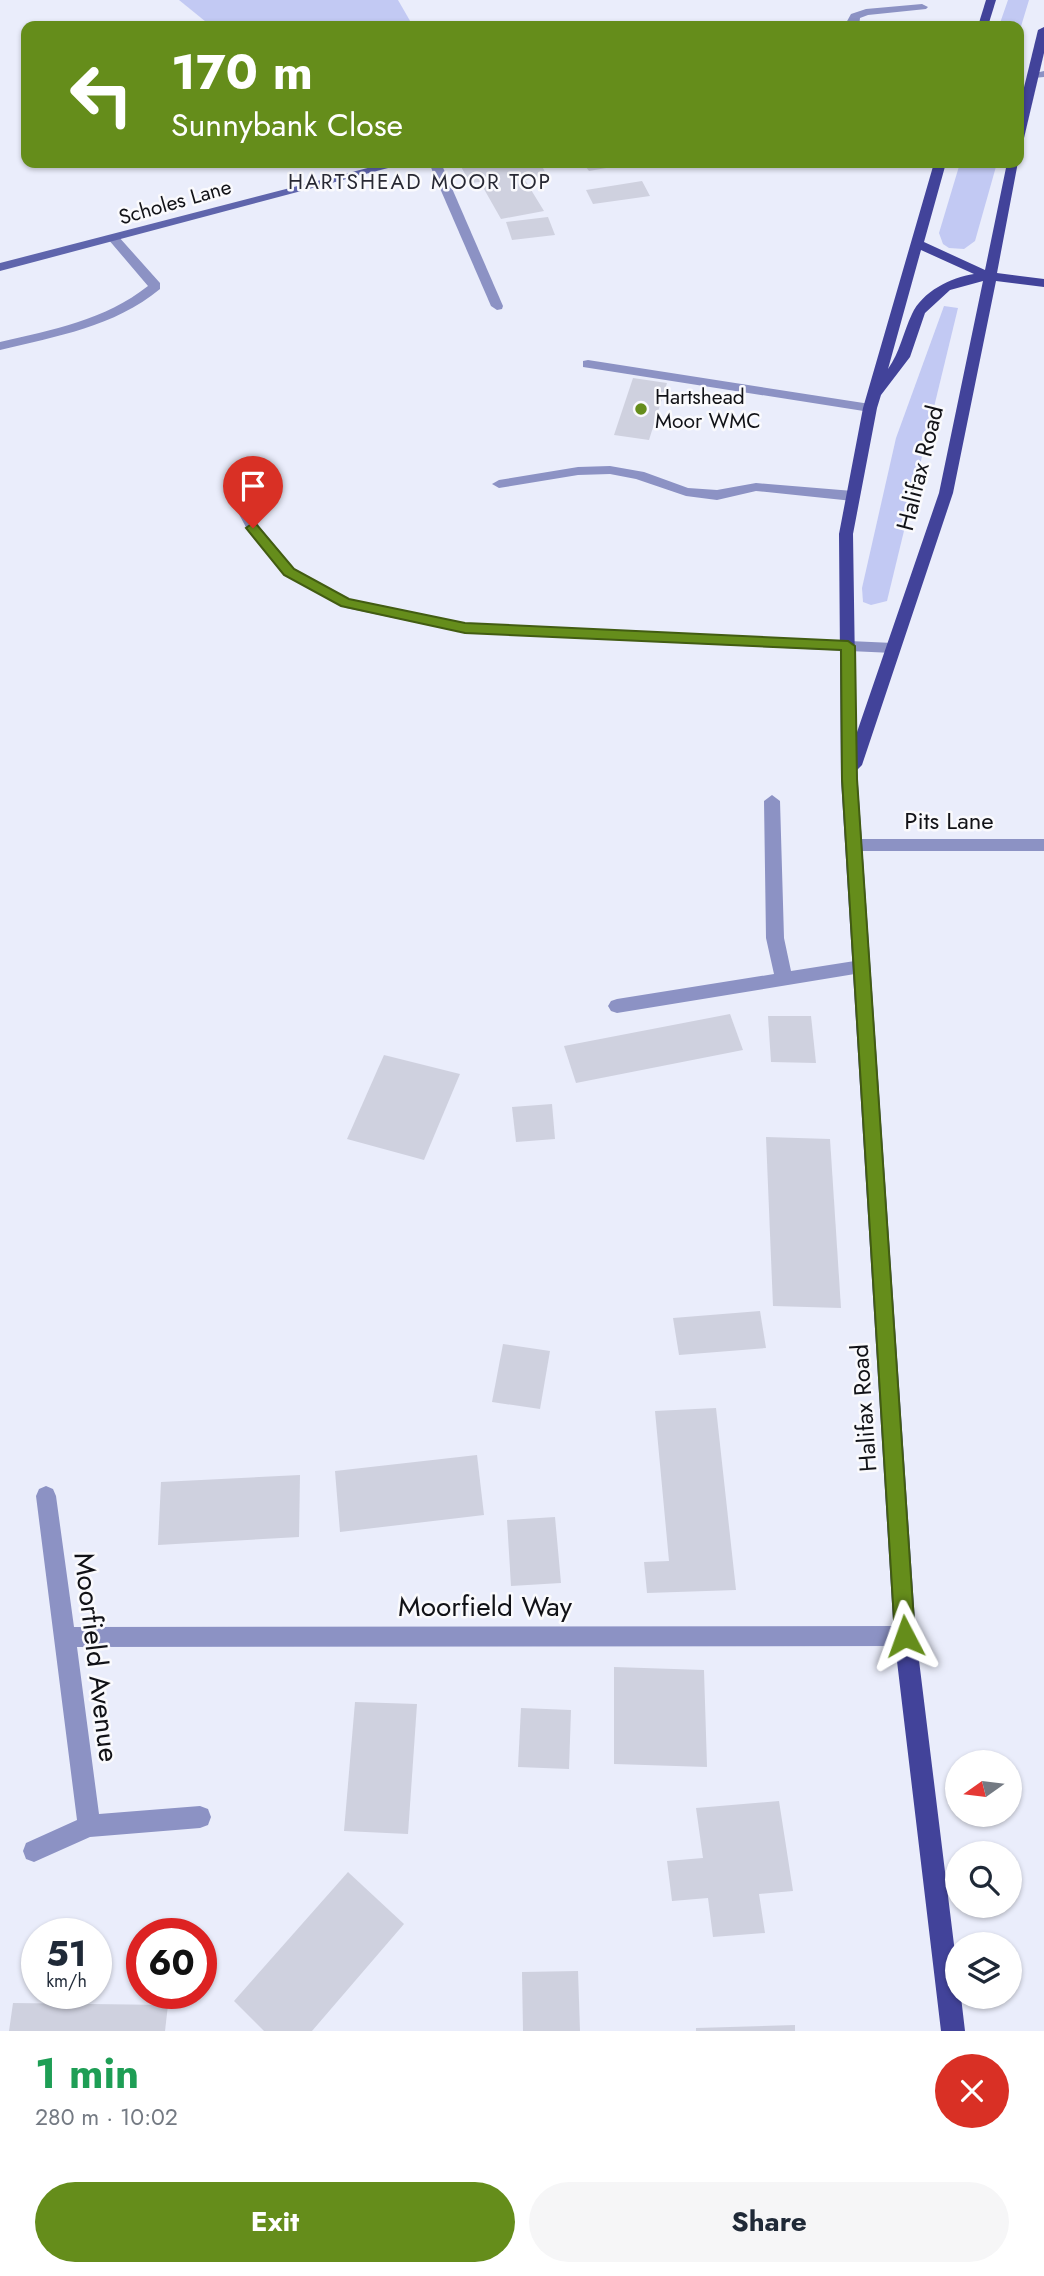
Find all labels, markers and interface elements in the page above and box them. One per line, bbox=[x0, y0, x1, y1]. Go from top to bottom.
text: 170 m bbox=[171, 37, 313, 107]
icon: left bbox=[56, 49, 147, 140]
text: Sunnybank Close bbox=[171, 102, 403, 148]
district label: HARTSHEAD MOOR TOP bbox=[288, 167, 552, 197]
street label: Scholes Lane bbox=[115, 172, 235, 232]
place label: Hartshead Moor WMC bbox=[655, 382, 761, 436]
marker: Hartshead Moor WMC bbox=[633, 401, 649, 417]
street label: Halifax Road bbox=[887, 402, 952, 534]
pin bbox=[223, 456, 283, 528]
icon: arrive bbox=[234, 467, 272, 505]
street label: Pits Lane bbox=[904, 803, 994, 838]
street label: Halifax Road bbox=[842, 1343, 885, 1473]
street label: Moorfield Avenue bbox=[63, 1550, 130, 1764]
street label: Moorfield Way bbox=[398, 1586, 573, 1627]
position arrow bbox=[868, 1599, 942, 1673]
north arrow bbox=[945, 1750, 1022, 1827]
map controls bbox=[945, 1750, 1022, 2009]
button: search bbox=[945, 1841, 1022, 1918]
speed limit sign: 60 bbox=[126, 1918, 217, 2009]
text: 51 bbox=[46, 1929, 87, 1979]
button: layers bbox=[945, 1932, 1022, 2009]
text: km/h bbox=[46, 1968, 87, 1994]
text: 1 min bbox=[35, 2043, 139, 2104]
button: close bbox=[935, 2054, 1009, 2128]
text: 280 m · 10:02 bbox=[35, 2100, 178, 2134]
button: Exit bbox=[35, 2182, 515, 2262]
button: Share bbox=[529, 2182, 1009, 2262]

